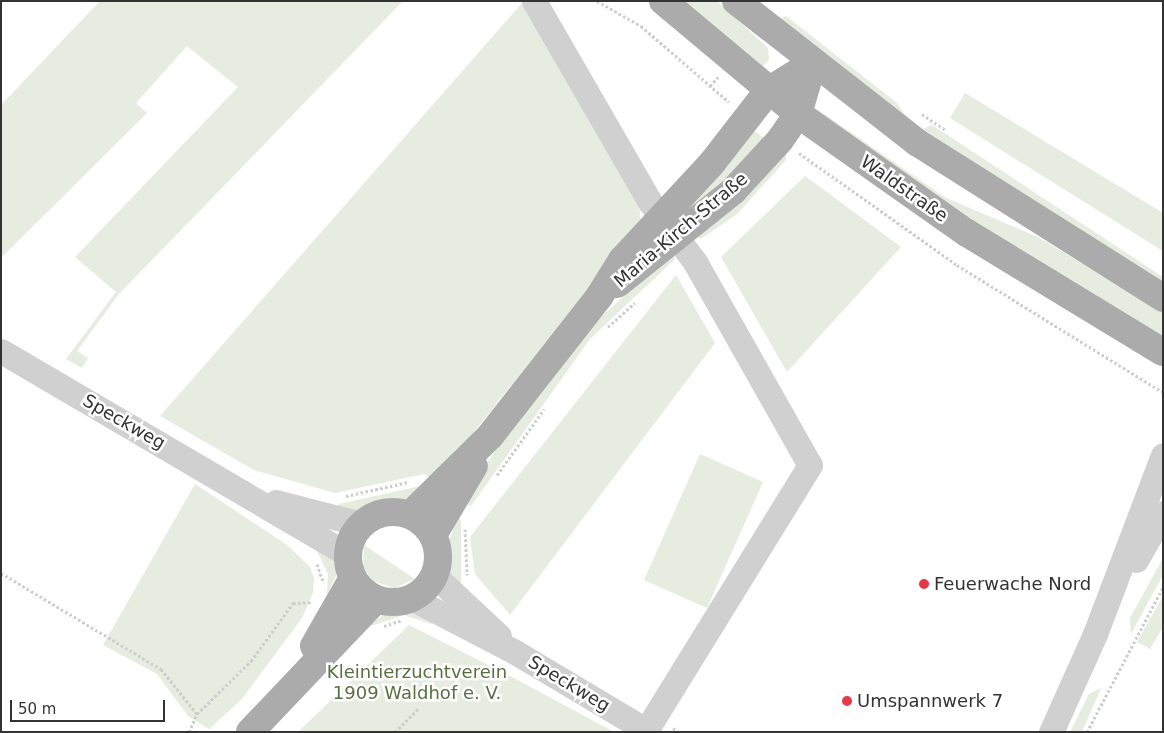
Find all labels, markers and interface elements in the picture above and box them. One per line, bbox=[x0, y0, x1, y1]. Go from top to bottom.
street label: Waldstraße bbox=[856, 151, 952, 227]
street label: Maria-Kirch-Straße bbox=[610, 168, 752, 292]
street label: Speckweg bbox=[79, 390, 169, 454]
place label: Feuerwache Nord bbox=[934, 573, 1091, 595]
marker: Feuerwache Nord bbox=[918, 578, 930, 590]
street label: Speckweg bbox=[524, 651, 614, 717]
park label: Kleintierzuchtverein 1909 Waldhof e. V. bbox=[327, 662, 507, 704]
scale bar bbox=[12, 690, 168, 722]
place label: Umspannwerk 7 bbox=[857, 690, 1003, 712]
marker: Umspannwerk 7 bbox=[841, 695, 853, 707]
text: 50 m bbox=[18, 700, 56, 718]

